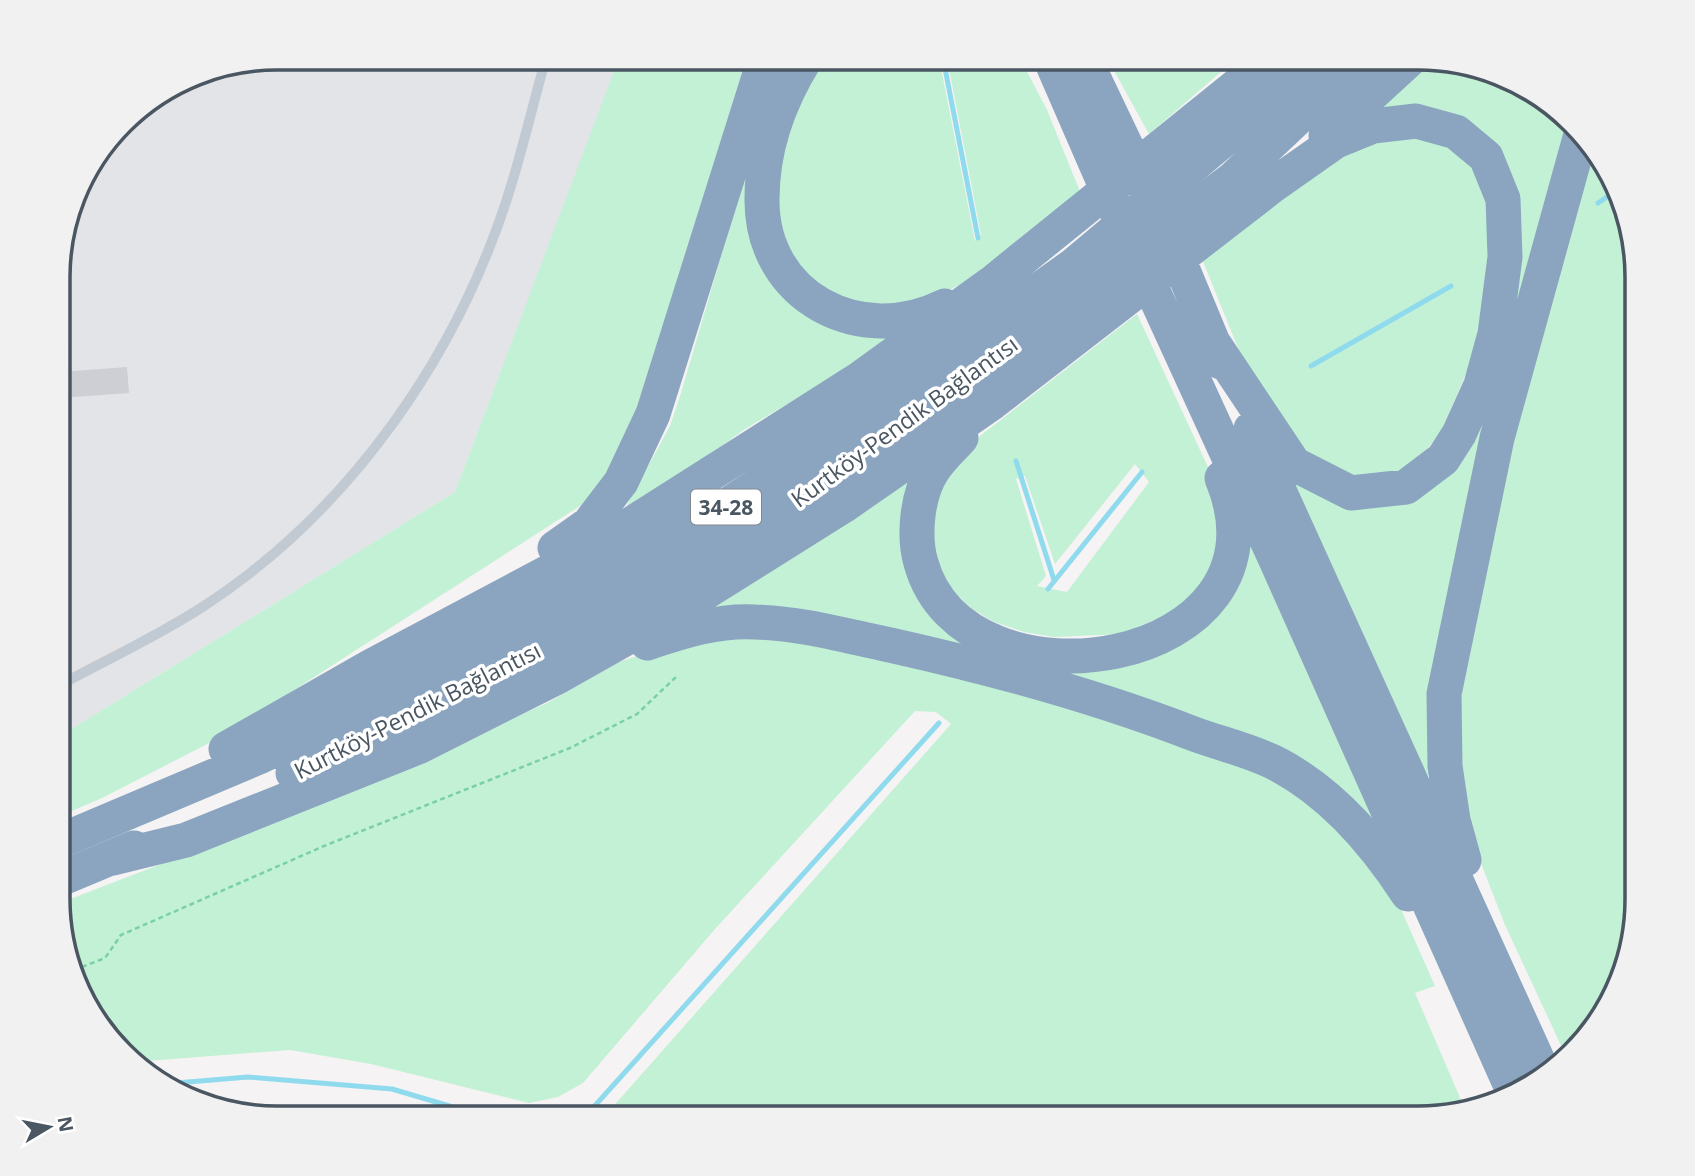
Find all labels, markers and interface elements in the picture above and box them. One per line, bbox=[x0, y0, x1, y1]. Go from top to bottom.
street label: Kurtköy-Pendik Bağlantısı bbox=[784, 328, 1024, 514]
road number: 34-28 bbox=[691, 490, 761, 524]
street label: Kurtköy-Pendik Bağlantısı bbox=[288, 634, 546, 786]
north arrow bbox=[14, 1092, 84, 1162]
text: N bbox=[52, 1114, 80, 1134]

